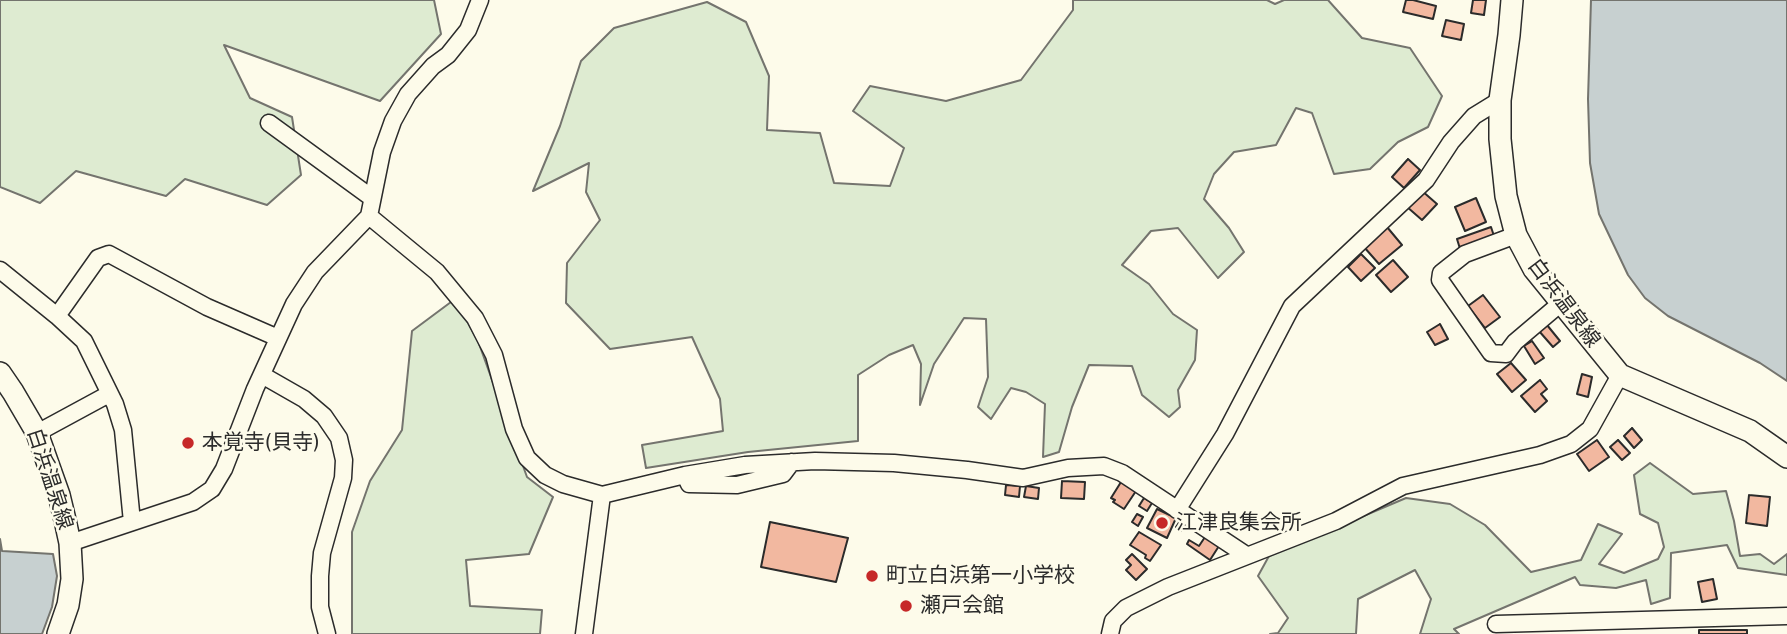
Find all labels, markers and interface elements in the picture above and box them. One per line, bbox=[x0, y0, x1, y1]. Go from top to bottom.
street label: 白浜温泉線 bbox=[1522, 253, 1606, 353]
street label: 白浜温泉線 bbox=[22, 425, 78, 533]
place label: 本覚寺(貝寺) bbox=[202, 430, 320, 456]
marker: 本覚寺(貝寺) bbox=[180, 435, 196, 451]
place label: 江津良集会所 bbox=[1176, 510, 1302, 536]
marker: 江津良集会所 bbox=[1154, 515, 1170, 531]
place label: 町立白浜第一小学校 bbox=[886, 563, 1075, 589]
marker: 町立白浜第一小学校 bbox=[864, 568, 880, 584]
place label: 瀬戸会館 bbox=[920, 593, 1004, 619]
marker: 瀬戸会館 bbox=[898, 598, 914, 614]

